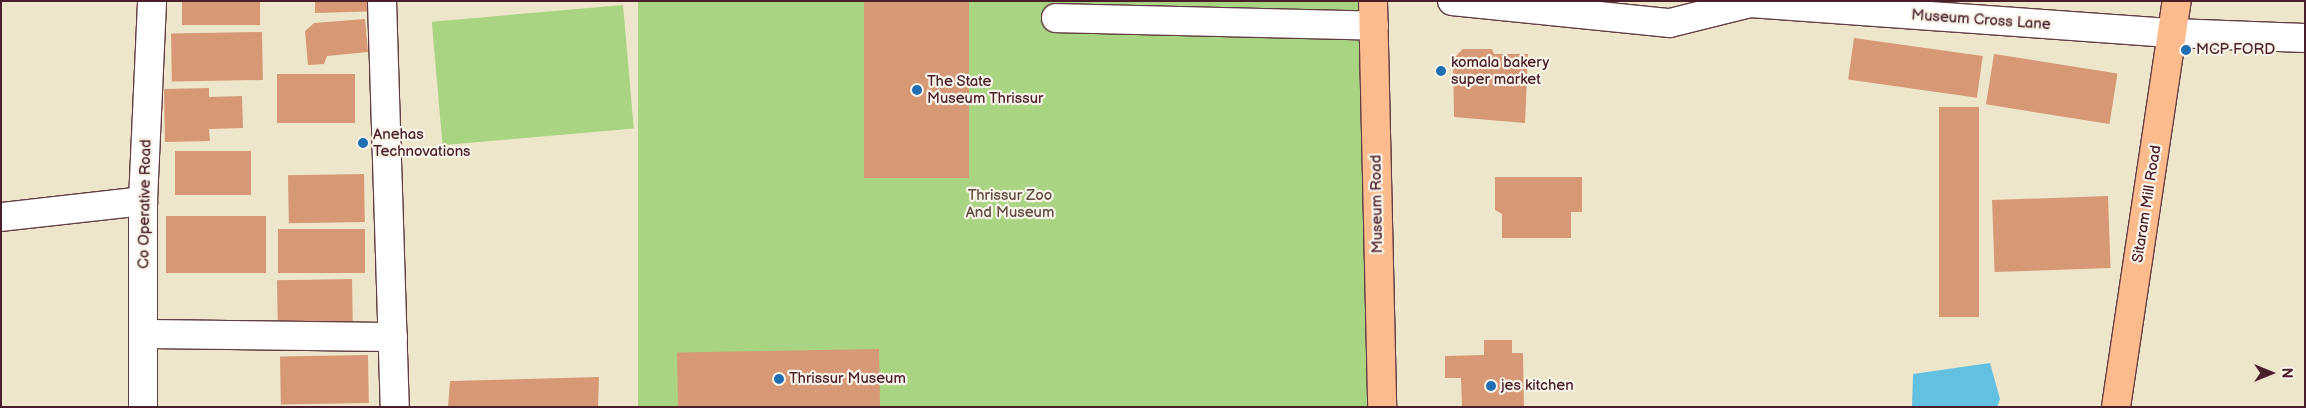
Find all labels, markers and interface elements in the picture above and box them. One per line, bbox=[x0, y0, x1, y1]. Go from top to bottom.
street label: Museum Cross Lane bbox=[1911, 6, 2051, 34]
place label: MCP FORD bbox=[2196, 41, 2275, 59]
marker: MCP FORD bbox=[2180, 44, 2192, 56]
place label: komala bakery super market bbox=[1451, 53, 1549, 88]
marker: komala bakery super market bbox=[1435, 65, 1447, 77]
place label: The State Museum Thrissur bbox=[927, 72, 1044, 107]
marker: The State Museum Thrissur bbox=[911, 84, 923, 96]
place label: Anehas Technovations bbox=[373, 125, 471, 160]
marker: Anehas Technovations bbox=[357, 137, 369, 149]
street label: Co Operative Road bbox=[135, 139, 155, 269]
street label: Sitaram Mill Road bbox=[2129, 144, 2165, 264]
street label: Museum Road bbox=[1367, 155, 1387, 253]
park label: Thrissur Zoo And Museum bbox=[966, 186, 1054, 221]
north arrow bbox=[2246, 348, 2296, 398]
text: N bbox=[2278, 368, 2295, 378]
place label: Thrissur Museum bbox=[789, 370, 906, 388]
marker: Thrissur Museum bbox=[773, 373, 785, 385]
place label: jes kitchen bbox=[1501, 377, 1574, 395]
marker: jes kitchen bbox=[1485, 380, 1497, 392]

